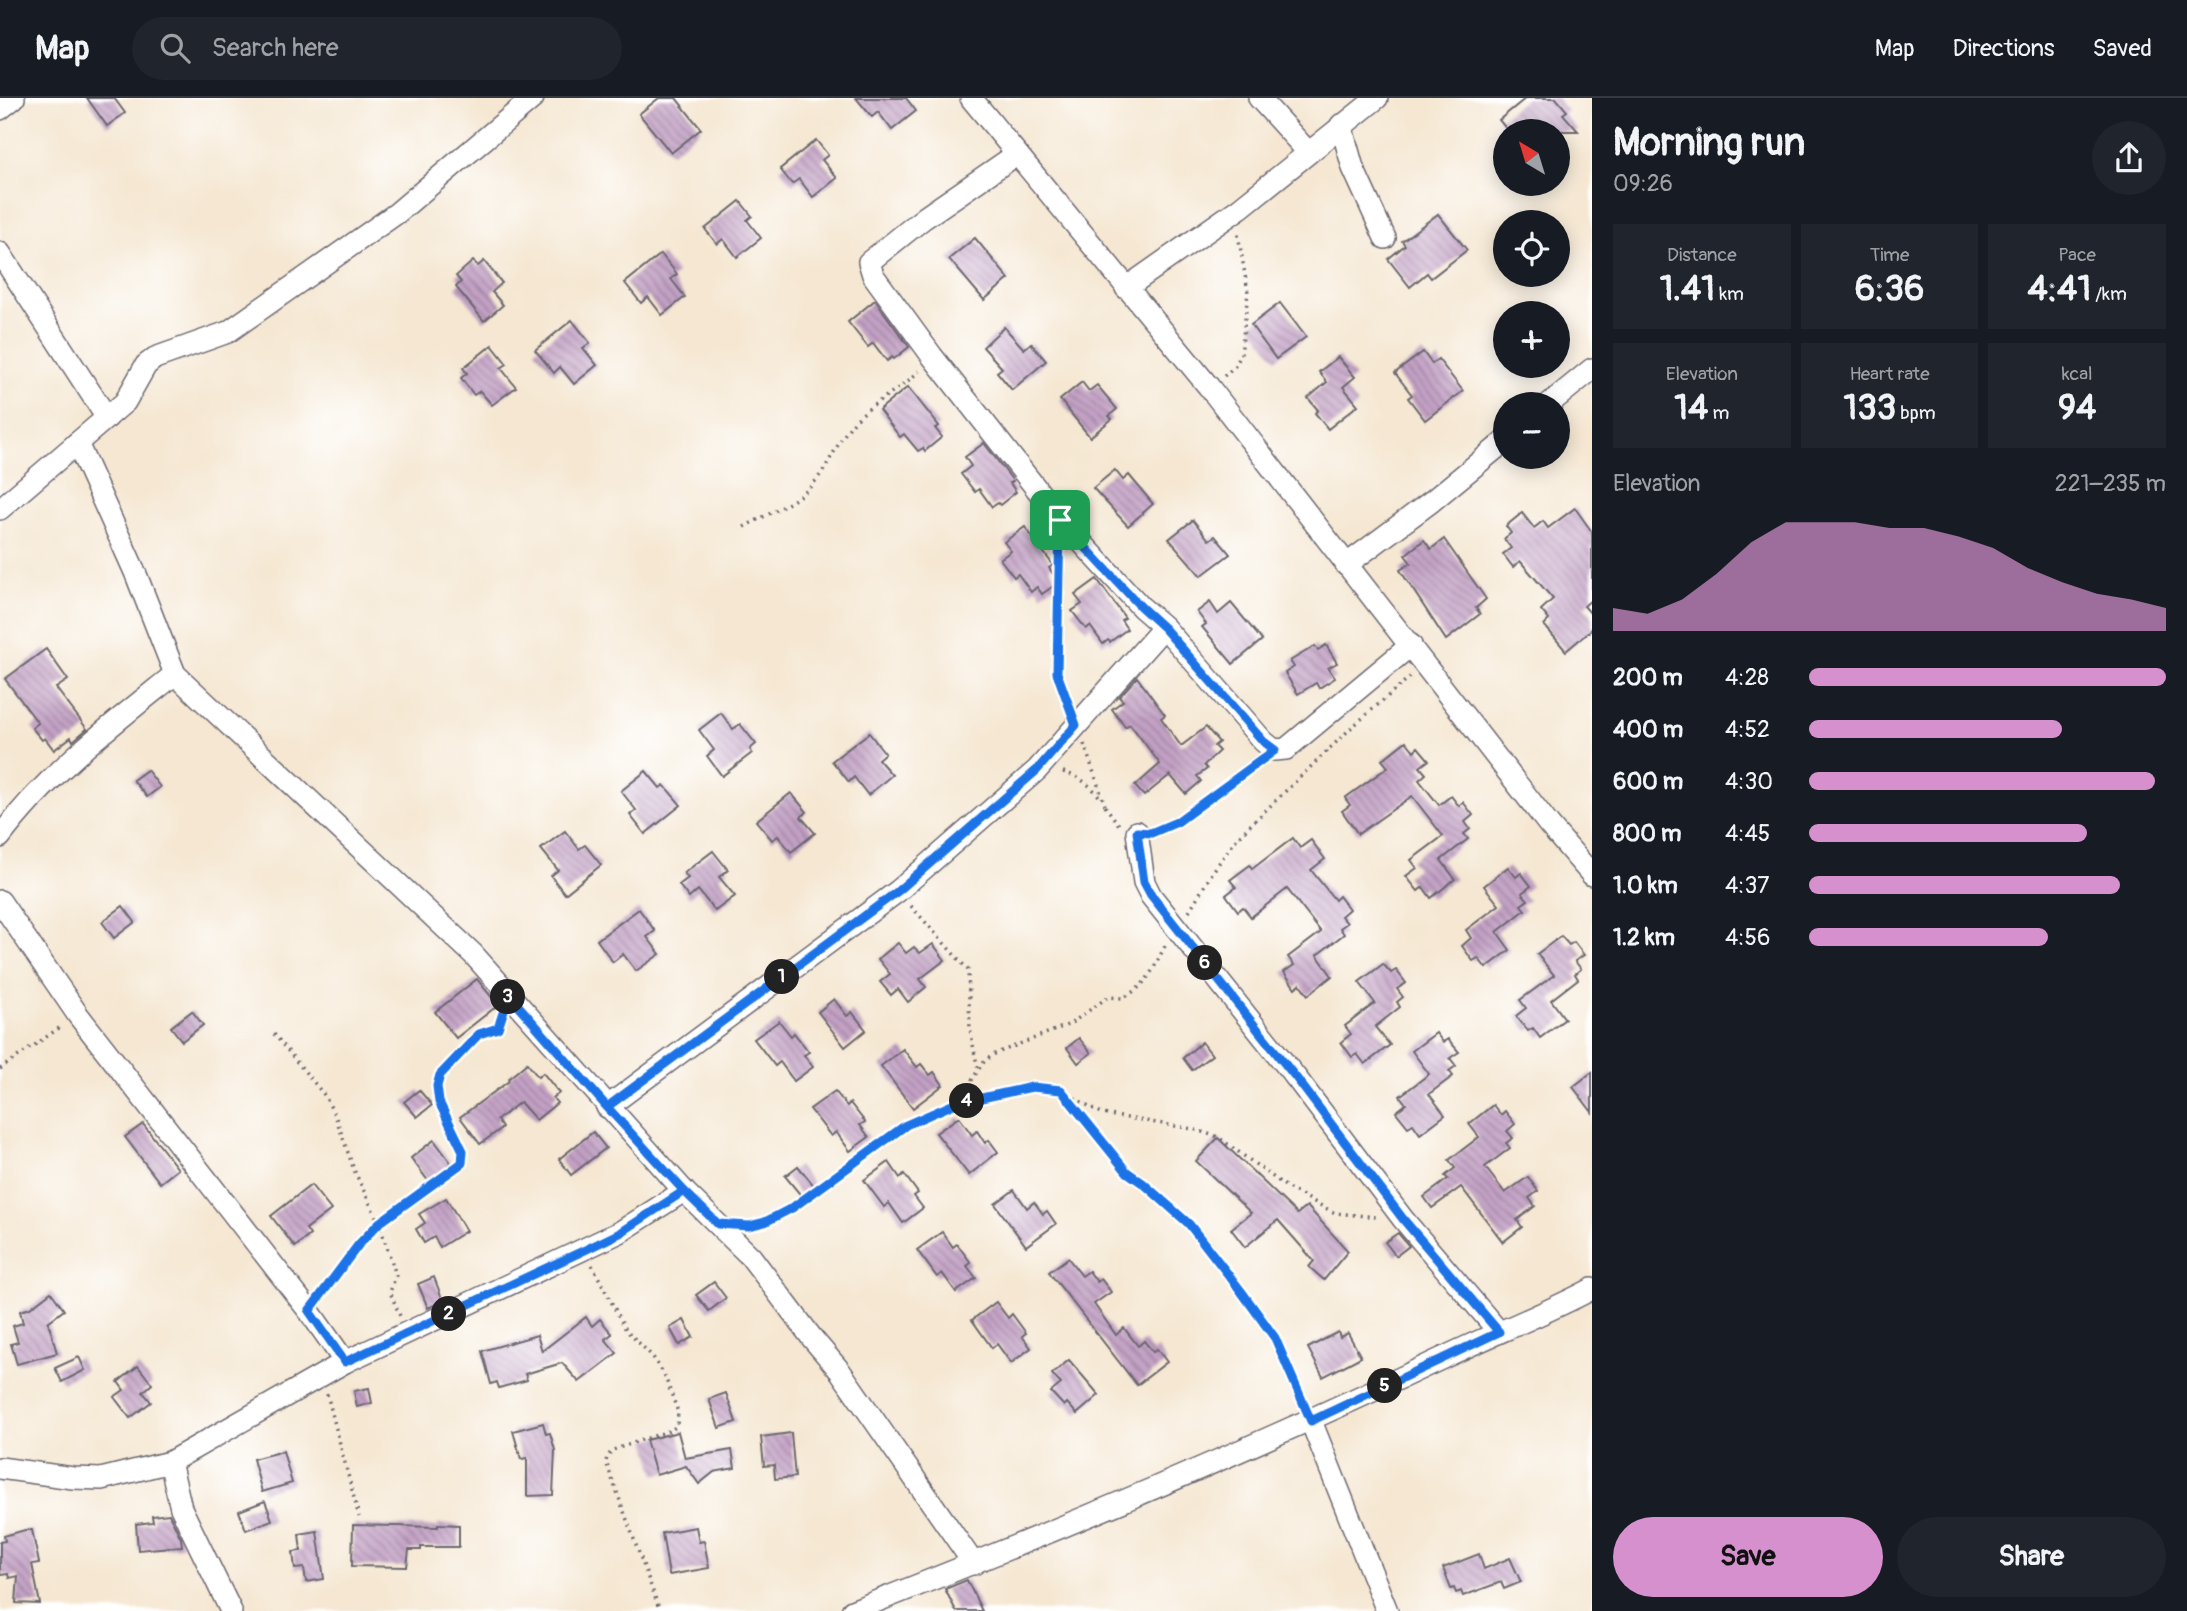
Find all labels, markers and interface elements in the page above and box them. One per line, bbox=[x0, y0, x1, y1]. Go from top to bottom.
search box bbox=[132, 17, 622, 80]
text: Map bbox=[35, 28, 90, 69]
icon: search bbox=[156, 29, 194, 67]
text: Search here bbox=[212, 32, 339, 64]
text: Map bbox=[1875, 34, 1915, 63]
text: Directions bbox=[1953, 34, 2054, 63]
text: Saved bbox=[2092, 34, 2152, 63]
north arrow bbox=[1493, 119, 1570, 196]
map controls bbox=[1493, 119, 1570, 469]
text: Morning run bbox=[1613, 119, 1805, 167]
button: share bbox=[2092, 121, 2166, 195]
text: 09:26 bbox=[1613, 169, 1673, 198]
button: locate bbox=[1493, 210, 1570, 287]
text: Distance bbox=[1667, 243, 1737, 267]
text: Time bbox=[1870, 243, 1909, 267]
text: Pace bbox=[2058, 243, 2096, 267]
text: 1.41 bbox=[1660, 267, 1715, 311]
text: 6:36 bbox=[1855, 267, 1924, 311]
text: 4:41 bbox=[2027, 267, 2091, 311]
text: km bbox=[1715, 282, 1744, 306]
text: /km bbox=[2091, 282, 2127, 306]
button: + bbox=[1493, 301, 1570, 378]
text: Elevation bbox=[1666, 362, 1738, 386]
text: Heart rate bbox=[1849, 362, 1930, 386]
text: kcal bbox=[2062, 362, 2093, 386]
text: 14 bbox=[1674, 386, 1708, 430]
text: 133 bbox=[1843, 386, 1896, 430]
text: 94 bbox=[2058, 386, 2096, 430]
button: − bbox=[1493, 392, 1570, 469]
text: m bbox=[1708, 401, 1729, 425]
text: bpm bbox=[1896, 401, 1936, 425]
text: Elevation bbox=[1613, 469, 1701, 498]
text: 221–235 m bbox=[2055, 469, 2166, 498]
pin bbox=[1030, 490, 1090, 550]
icon: arrive bbox=[1041, 501, 1079, 539]
text: 200 m bbox=[1613, 663, 1683, 692]
text: 4:28 bbox=[1725, 663, 1769, 692]
text: 400 m bbox=[1613, 715, 1683, 744]
text: 4:52 bbox=[1725, 715, 1770, 744]
text: 600 m bbox=[1613, 767, 1683, 796]
text: 4:30 bbox=[1725, 767, 1773, 796]
text: 800 m bbox=[1613, 819, 1681, 848]
text: 4:45 bbox=[1725, 819, 1770, 848]
text: 1.0 km bbox=[1613, 871, 1678, 900]
text: 4:37 bbox=[1725, 871, 1769, 900]
text: 1.2 km bbox=[1613, 923, 1675, 952]
text: 4:56 bbox=[1725, 923, 1770, 952]
pin: 6 bbox=[1188, 946, 1222, 980]
text: 6 bbox=[1199, 950, 1210, 974]
pin: 1 bbox=[764, 960, 800, 994]
text: 1 bbox=[778, 964, 785, 988]
pin: 3 bbox=[490, 979, 526, 1014]
text: 3 bbox=[502, 984, 513, 1008]
pin: 4 bbox=[950, 1084, 984, 1118]
text: 4 bbox=[961, 1088, 972, 1112]
pin: 2 bbox=[432, 1296, 466, 1332]
text: 2 bbox=[443, 1301, 454, 1325]
pin: 5 bbox=[1368, 1368, 1402, 1404]
text: 5 bbox=[1379, 1373, 1390, 1397]
button: Save bbox=[1613, 1517, 1883, 1597]
button: Share bbox=[1897, 1517, 2166, 1597]

